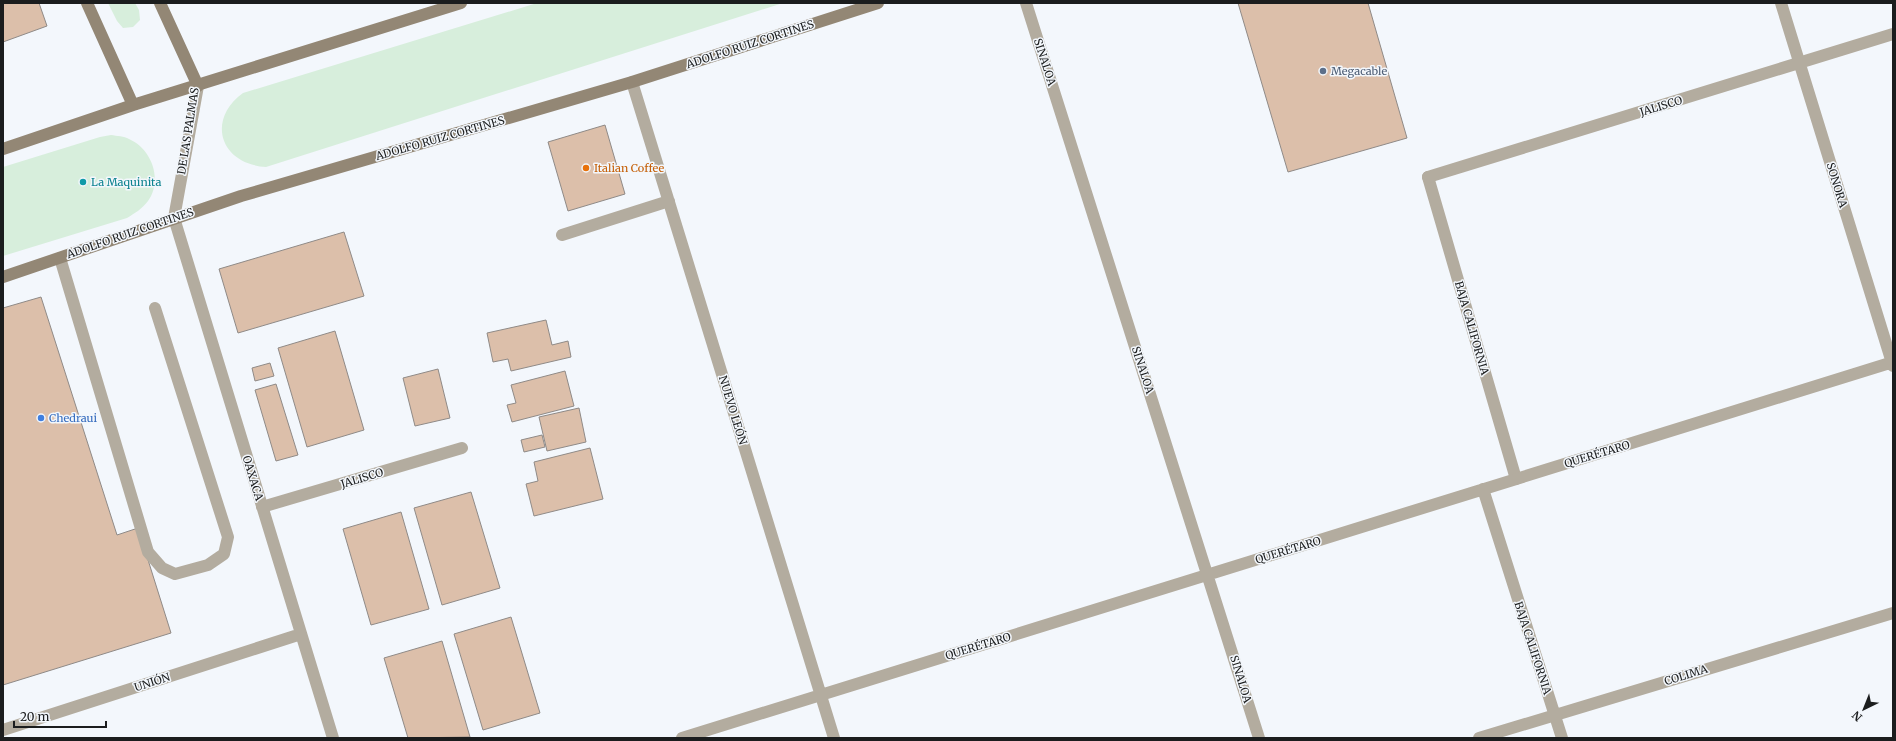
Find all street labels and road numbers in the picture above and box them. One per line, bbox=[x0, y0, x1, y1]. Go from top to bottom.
street label: ADOLFO RUIZ CORTINES bbox=[683, 17, 816, 72]
street label: SINALOA bbox=[1031, 37, 1059, 88]
street label: DE LAS PALMAS bbox=[174, 86, 202, 176]
street label: JALISCO bbox=[1637, 93, 1684, 119]
street label: ADOLFO RUIZ CORTINES bbox=[373, 113, 507, 163]
street label: SONORA bbox=[1824, 161, 1851, 209]
street label: ADOLFO RUIZ CORTINES bbox=[64, 204, 196, 262]
street label: BAJA CALIFORNIA bbox=[1452, 279, 1492, 377]
street label: SINALOA bbox=[1129, 345, 1157, 396]
street label: NUEVO LEÓN bbox=[716, 374, 750, 447]
street label: QUERÉTARO bbox=[1562, 437, 1632, 471]
street label: OAXACA bbox=[240, 454, 267, 502]
street label: JALISCO bbox=[338, 465, 385, 491]
street label: QUERÉTARO bbox=[1253, 533, 1323, 567]
street label: BAJA CALIFORNIA bbox=[1511, 600, 1555, 697]
street label: QUERÉTARO bbox=[943, 629, 1013, 663]
street label: SINALOA bbox=[1227, 654, 1255, 705]
street label: COLIMA bbox=[1663, 662, 1710, 688]
street label: UNIÓN bbox=[132, 669, 172, 694]

